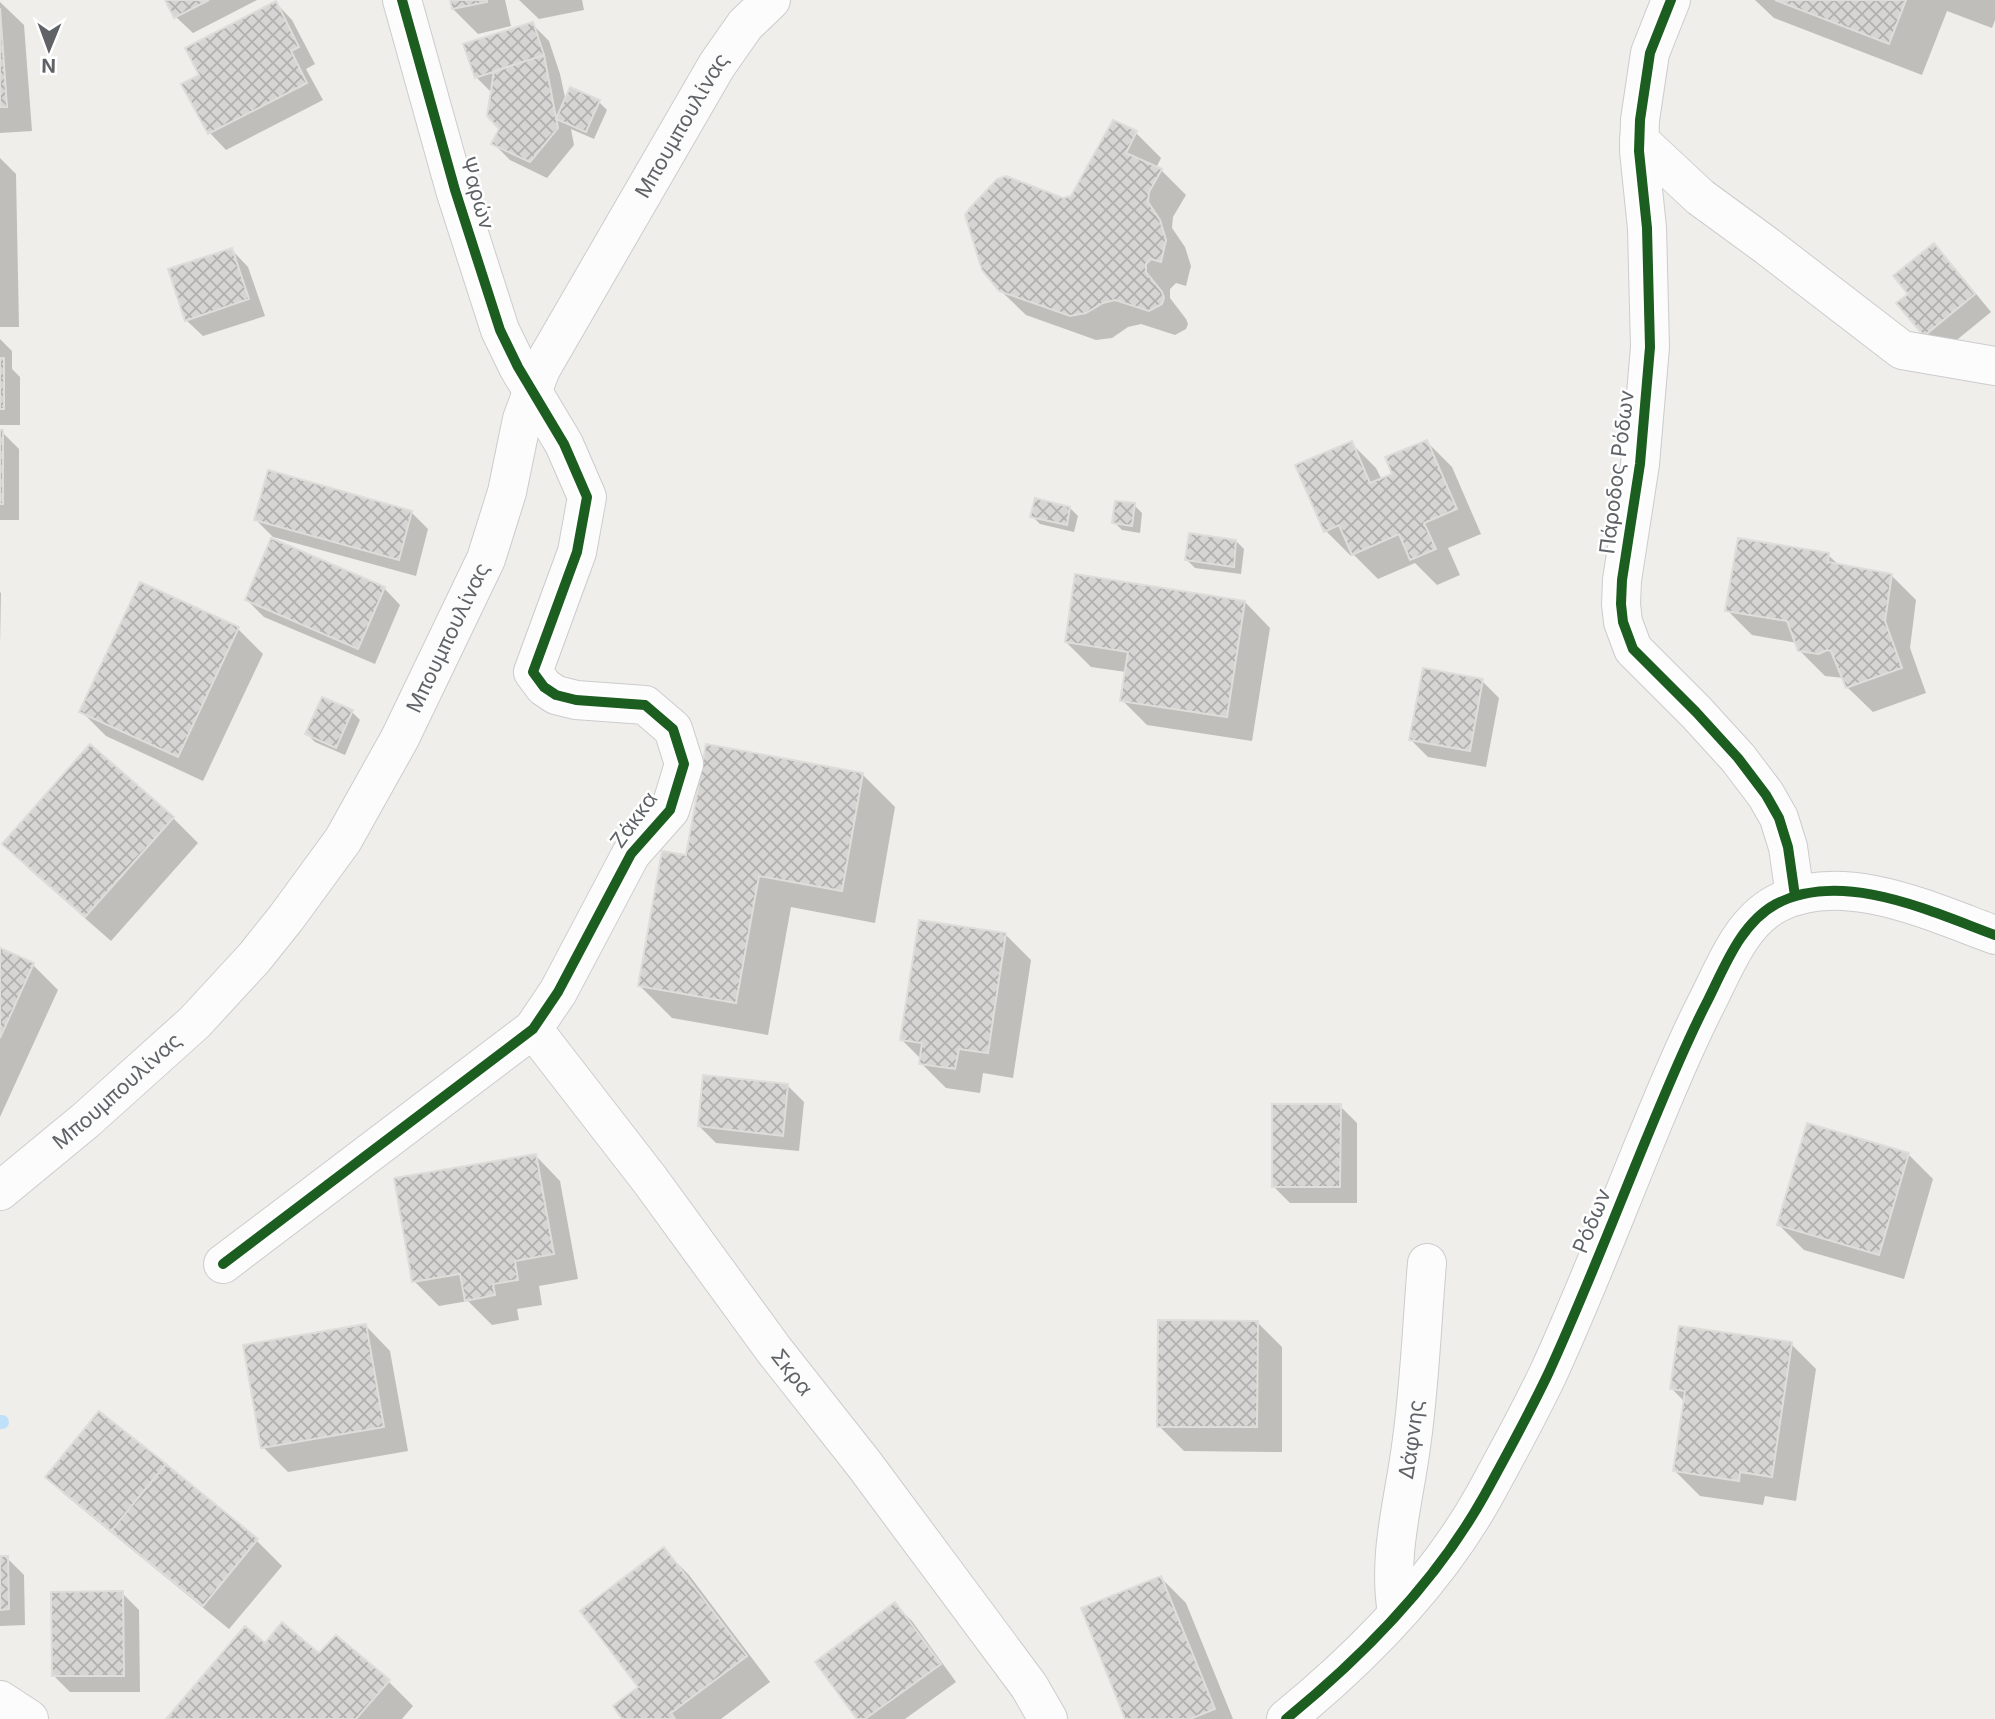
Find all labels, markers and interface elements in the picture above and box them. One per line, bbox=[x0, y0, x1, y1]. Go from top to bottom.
north arrow bbox=[14, 14, 84, 84]
street label: Μπουμπουλίνας bbox=[630, 48, 734, 202]
text: N bbox=[41, 54, 56, 77]
street label: Ψαρών bbox=[455, 154, 500, 232]
street label: Πάροδος Ρόδων bbox=[1594, 388, 1639, 555]
street label: Μπουμπουλίνας bbox=[401, 558, 494, 717]
street label: Ζάκκα bbox=[605, 787, 662, 853]
street label: Μπουμπουλίνας bbox=[47, 1027, 186, 1154]
street label: Ρόδων bbox=[1567, 1185, 1616, 1257]
street label: Σκρα bbox=[766, 1344, 818, 1400]
street label: Δάφνης bbox=[1393, 1399, 1429, 1481]

